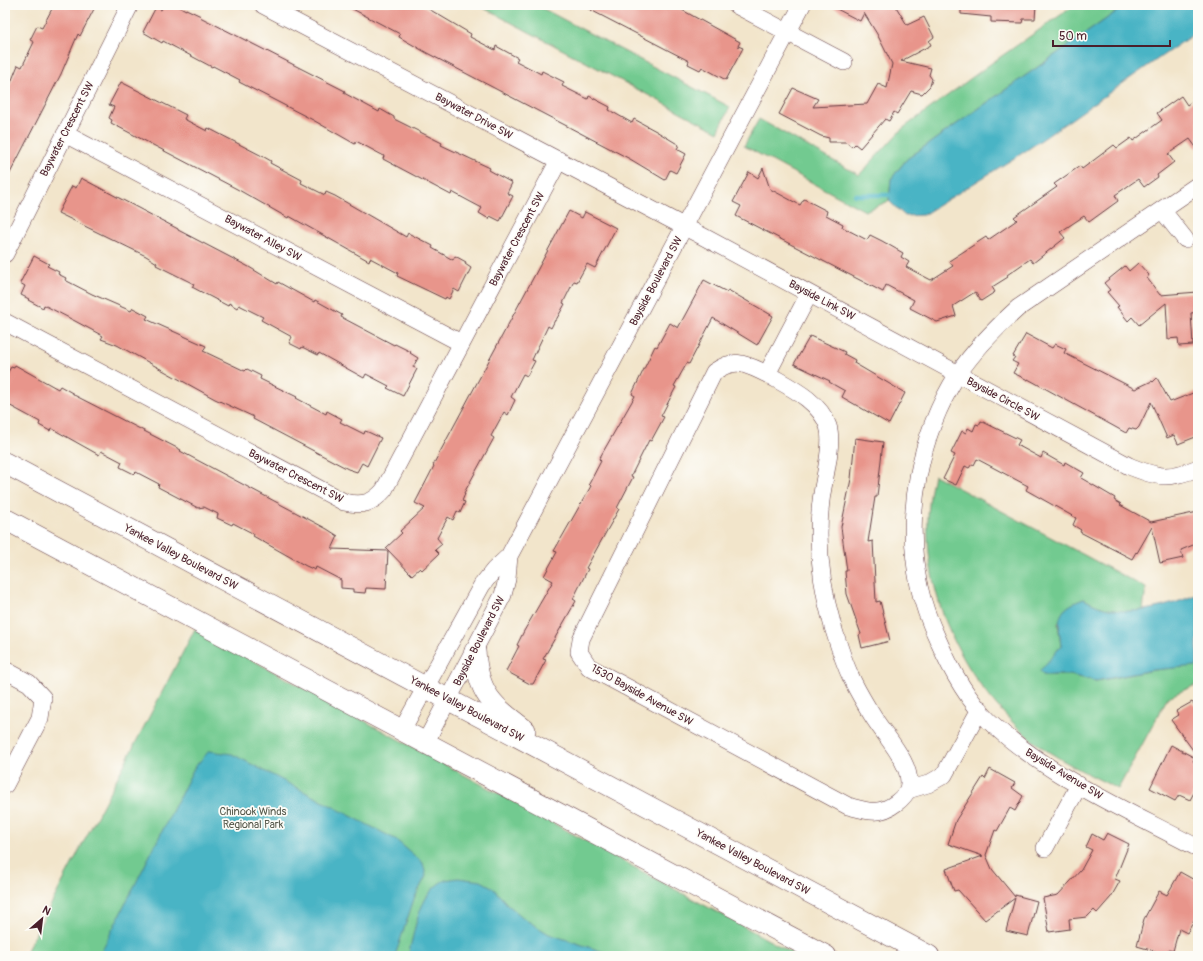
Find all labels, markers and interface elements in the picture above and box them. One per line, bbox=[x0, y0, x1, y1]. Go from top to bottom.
scale bar bbox=[1053, 22, 1170, 48]
text: 50 m bbox=[1059, 29, 1087, 44]
street label: Baywater Crescent SW bbox=[37, 79, 97, 179]
street label: Baywater Drive SW bbox=[433, 90, 515, 142]
street label: Baywater Crescent SW bbox=[487, 190, 547, 288]
street label: Baywater Alley SW bbox=[222, 212, 304, 264]
street label: Bayside Boulevard SW bbox=[627, 234, 685, 328]
street label: Bayside Link SW bbox=[787, 277, 857, 323]
street label: Bayside Circle SW bbox=[964, 374, 1042, 424]
street label: Baywater Crescent SW bbox=[246, 446, 346, 506]
street label: Yankee Valley Boulevard SW bbox=[121, 521, 240, 593]
street label: Bayside Boulevard SW bbox=[451, 594, 507, 688]
street label: 1530 Bayside Avenue SW bbox=[589, 662, 695, 728]
street label: Yankee Valley Boulevard SW bbox=[407, 673, 526, 745]
street label: Bayside Avenue SW bbox=[1023, 746, 1105, 802]
park label: Chinook Winds Regional Park bbox=[220, 805, 287, 831]
street label: Yankee Valley Boulevard SW bbox=[693, 826, 812, 898]
north arrow bbox=[22, 899, 62, 939]
text: N bbox=[40, 903, 53, 918]

